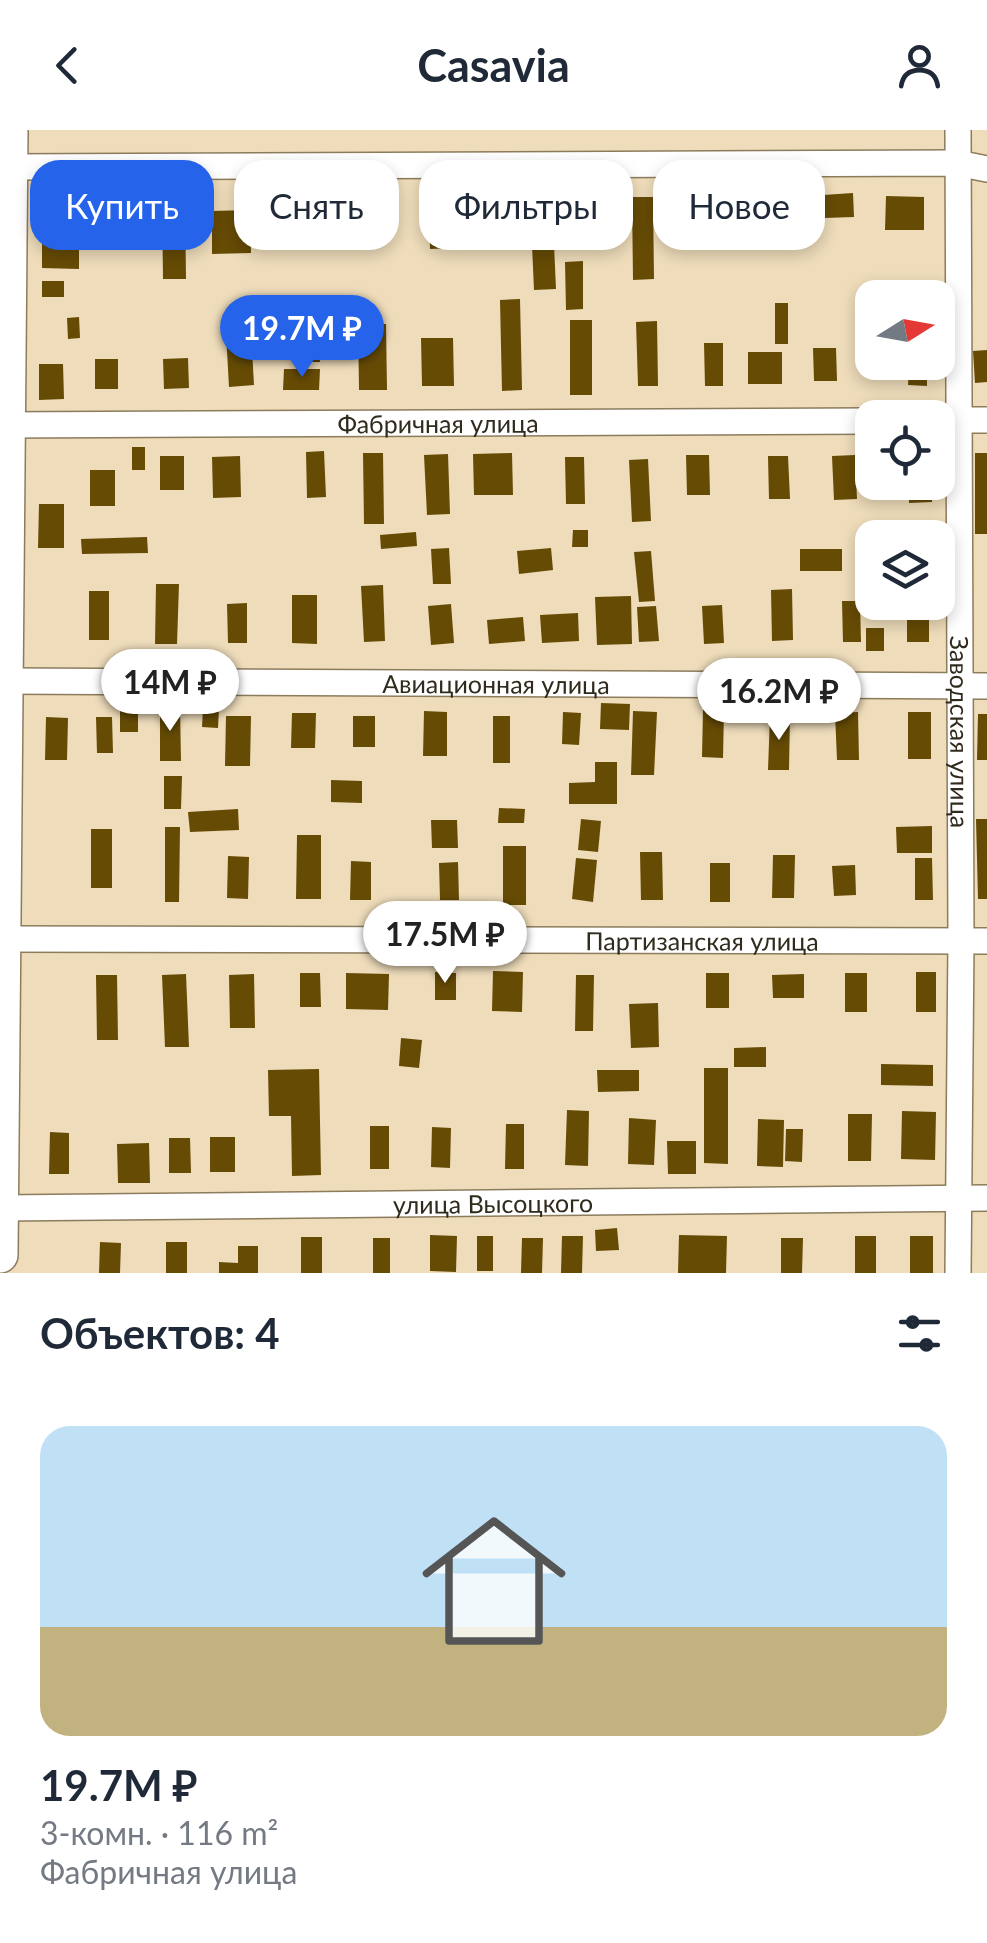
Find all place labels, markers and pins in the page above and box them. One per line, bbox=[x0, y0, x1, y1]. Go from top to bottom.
pin: 19.7M ₽ bbox=[210, 295, 394, 380]
pin: 14M ₽ bbox=[100, 649, 240, 734]
pin: 16.2M ₽ bbox=[687, 658, 871, 743]
pin: 17.5M ₽ bbox=[353, 901, 537, 986]

